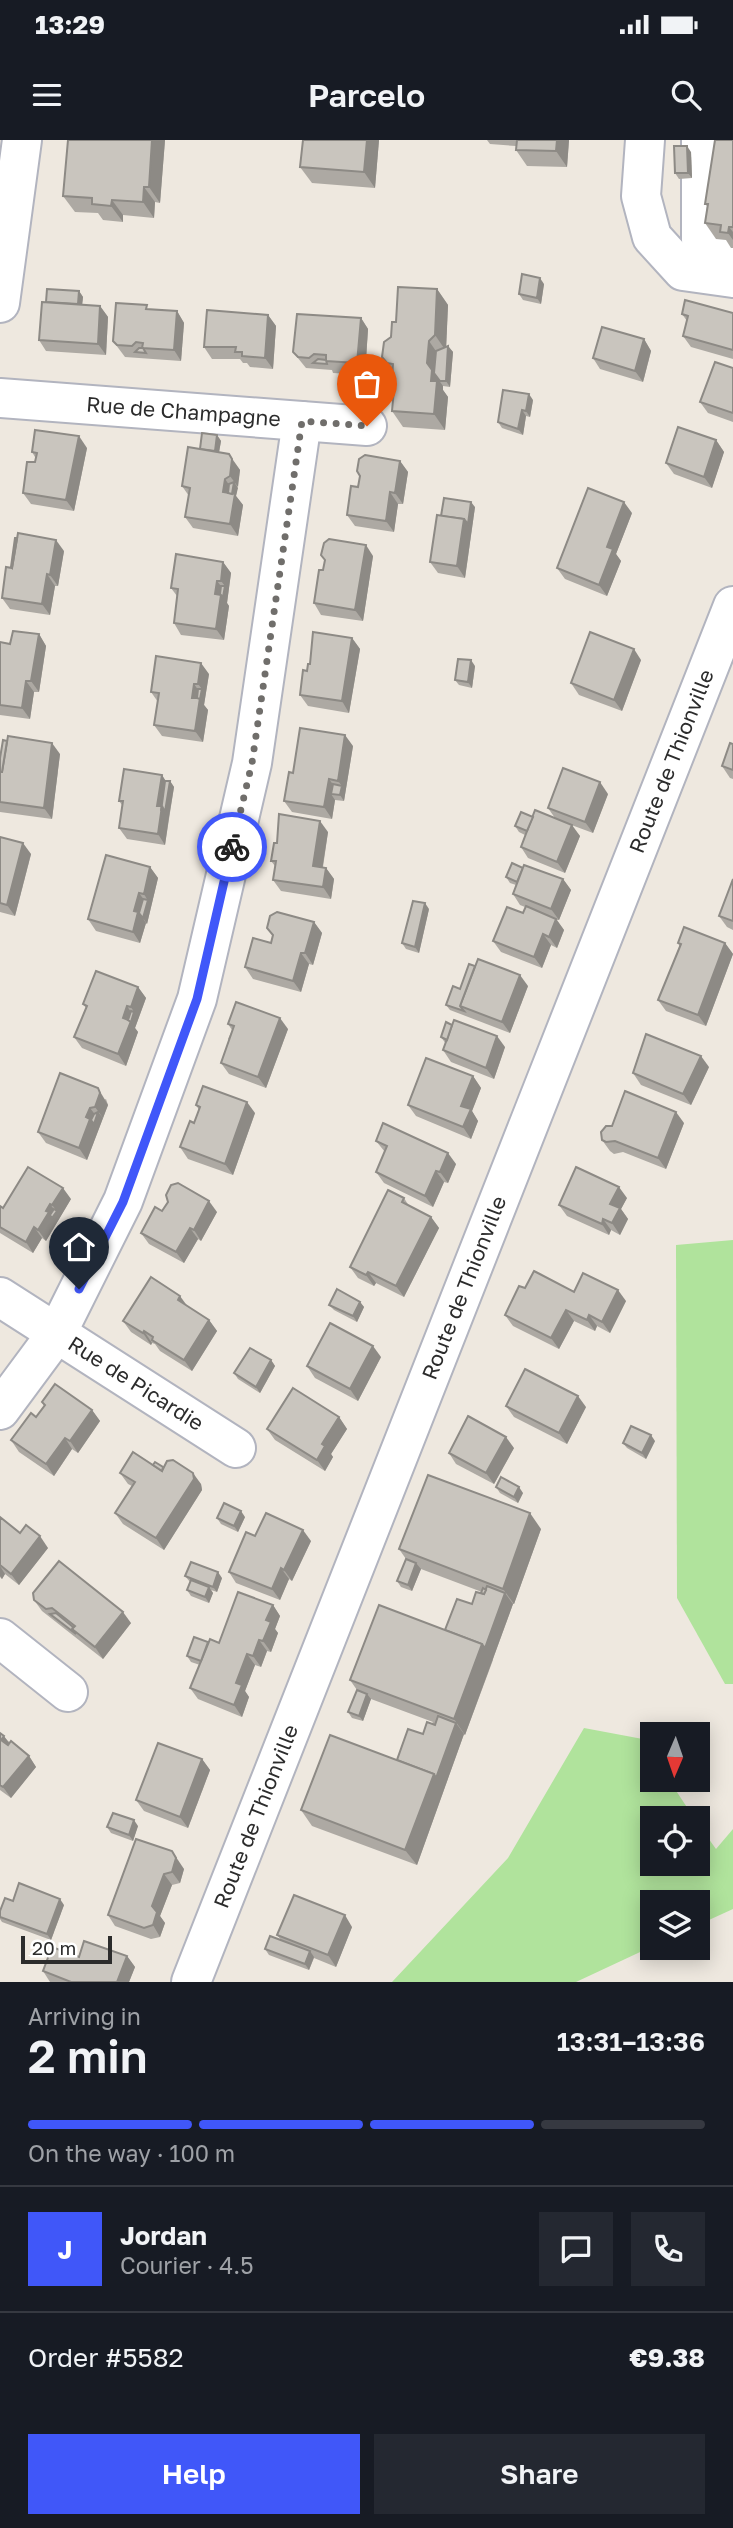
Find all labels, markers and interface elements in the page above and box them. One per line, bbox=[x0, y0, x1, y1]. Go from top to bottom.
text: 13:29 bbox=[35, 9, 105, 40]
icon: menu bbox=[28, 76, 66, 114]
text: Parcelo bbox=[308, 76, 425, 114]
icon: search bbox=[667, 76, 705, 114]
pin bbox=[337, 354, 397, 426]
icon: bag bbox=[348, 365, 386, 403]
street label: Rue de Champagne bbox=[85, 391, 282, 431]
street label: Route de Thionville bbox=[623, 665, 719, 856]
courier bbox=[197, 812, 267, 882]
icon: bike bbox=[213, 828, 251, 866]
street label: Route de Thionville bbox=[416, 1192, 511, 1383]
pin bbox=[49, 1217, 109, 1289]
icon: home bbox=[60, 1228, 98, 1266]
street label: Rue de Picardie bbox=[64, 1330, 209, 1436]
street label: Route de Thionville bbox=[207, 1720, 303, 1912]
north arrow bbox=[640, 1722, 710, 1792]
map controls bbox=[640, 1722, 710, 1960]
button: locate bbox=[640, 1806, 710, 1876]
button: layers bbox=[640, 1890, 710, 1960]
scale bar bbox=[21, 1933, 112, 1965]
text: 20 m bbox=[32, 1936, 76, 1959]
text: Arriving in bbox=[28, 2002, 141, 2030]
text: 13:31–13:36 bbox=[557, 2026, 705, 2057]
text: 2 min bbox=[28, 2028, 148, 2083]
text: On the way · 100 m bbox=[28, 2139, 235, 2167]
button: chat bbox=[539, 2212, 613, 2286]
button: phone bbox=[631, 2212, 705, 2286]
text: Jordan bbox=[120, 2220, 207, 2251]
text: J bbox=[58, 2234, 72, 2265]
text: Courier · 4.5 bbox=[120, 2251, 253, 2279]
text: Order #5582 bbox=[28, 2342, 184, 2373]
text: €9.38 bbox=[629, 2342, 705, 2373]
button: Help bbox=[28, 2434, 360, 2514]
button: Share bbox=[374, 2434, 705, 2514]

